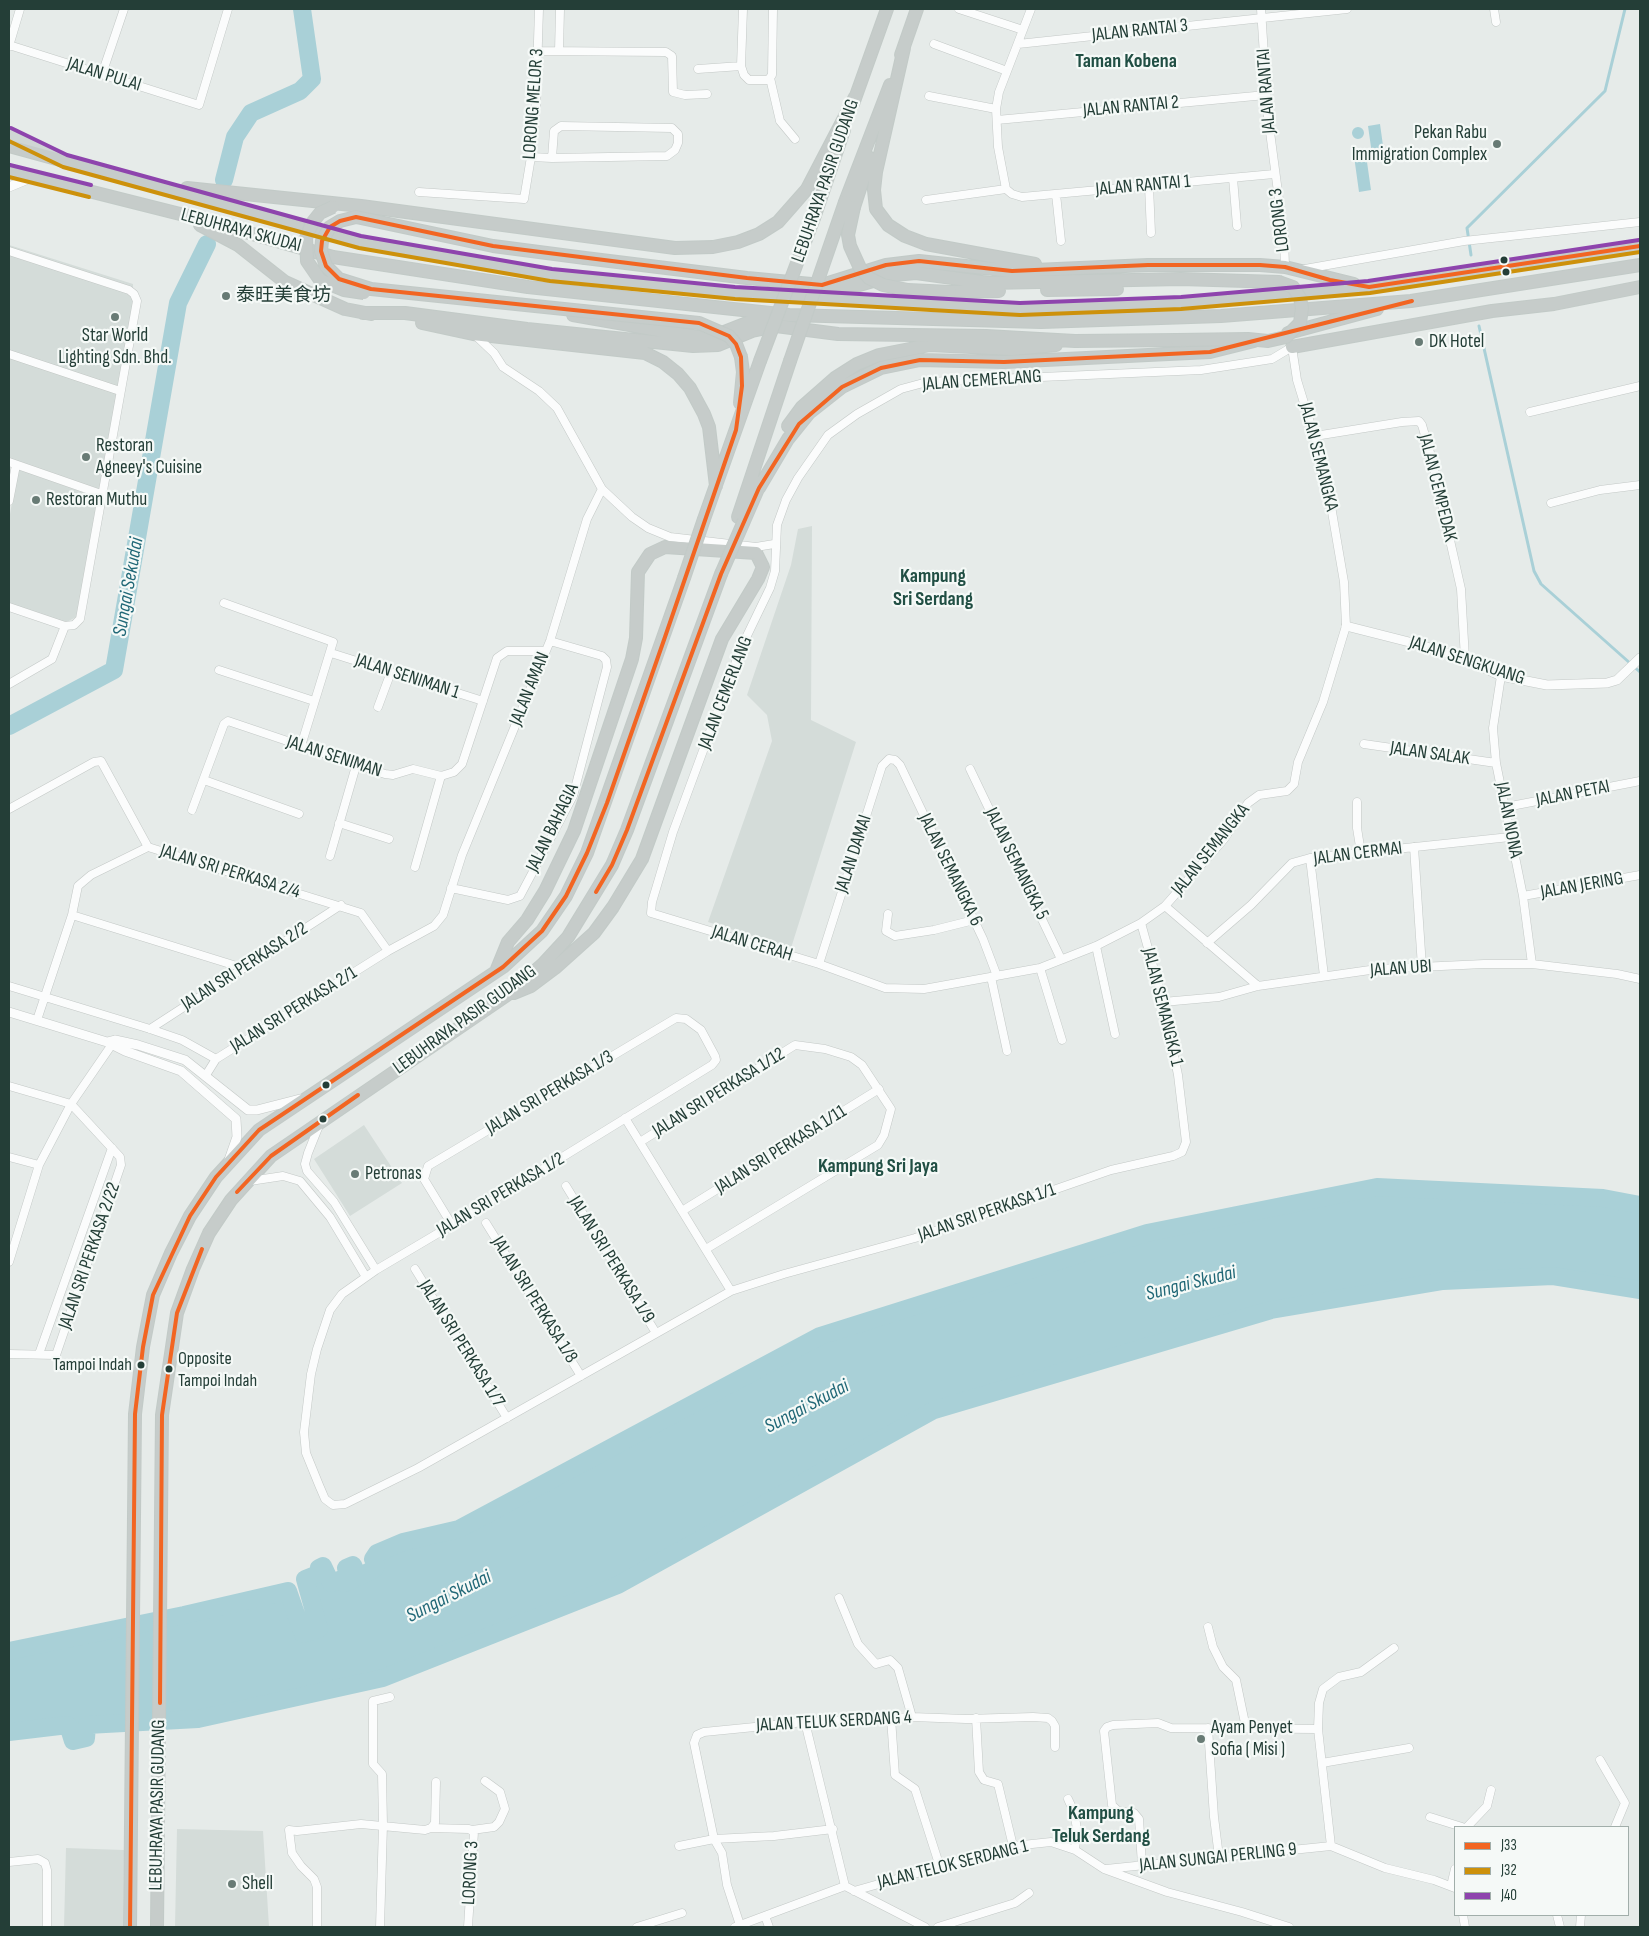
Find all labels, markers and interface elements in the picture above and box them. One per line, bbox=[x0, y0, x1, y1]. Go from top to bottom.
street label: JALAN RANTAI 3 bbox=[1091, 15, 1189, 47]
street label: LORONG MELOR 3 bbox=[519, 48, 549, 160]
street label: JALAN RANTAI bbox=[1253, 48, 1281, 134]
district label: Taman Kobena bbox=[1075, 50, 1177, 74]
street label: JALAN PULAI bbox=[64, 53, 144, 97]
street label: JALAN RANTAI 2 bbox=[1082, 91, 1180, 123]
street label: LEBUHRAYA PASIR GUDANG bbox=[787, 96, 865, 266]
place label: Pekan Rabu Immigration Complex bbox=[1352, 122, 1487, 166]
marker: Pekan Rabu Immigration Complex bbox=[1491, 138, 1503, 150]
street label: JALAN RANTAI 1 bbox=[1095, 170, 1191, 202]
street label: LORONG 3 bbox=[1265, 187, 1295, 253]
street label: LEBUHRAYA SKUDAI bbox=[178, 204, 304, 258]
unlabelled marker bbox=[1499, 255, 1509, 265]
unlabelled marker bbox=[1501, 267, 1511, 277]
place label: 泰旺美食坊 bbox=[236, 285, 331, 307]
marker: 泰旺美食坊 bbox=[220, 290, 232, 302]
marker: Star World Lighting Sdn. Bhd. bbox=[109, 311, 121, 323]
place label: Star World Lighting Sdn. Bhd. bbox=[58, 325, 172, 369]
place label: DK Hotel bbox=[1429, 331, 1484, 353]
marker: DK Hotel bbox=[1413, 336, 1425, 348]
street label: JALAN CEMERLANG bbox=[922, 365, 1042, 397]
street label: JALAN SEMANGKA bbox=[1293, 400, 1343, 514]
street label: JALAN CEMPEDAK bbox=[1413, 432, 1461, 544]
place label: Restoran Agneey's Cuisine bbox=[96, 435, 202, 479]
marker: Restoran Agneey's Cuisine bbox=[80, 451, 92, 463]
place label: Restoran Muthu bbox=[46, 489, 147, 511]
marker: Restoran Muthu bbox=[30, 494, 42, 506]
water label: Sungai Sekudai bbox=[109, 536, 149, 638]
district label: Kampung Sri Serdang bbox=[893, 565, 973, 612]
street label: JALAN SENGKUANG bbox=[1406, 632, 1528, 690]
street label: JALAN CEMERLANG bbox=[694, 633, 758, 753]
street label: JALAN SENIMAN 1 bbox=[352, 649, 462, 705]
street label: JALAN AMAN bbox=[505, 649, 555, 729]
street label: JALAN SENIMAN bbox=[284, 731, 384, 783]
street label: JALAN SALAK bbox=[1389, 737, 1471, 771]
street label: JALAN PETAI bbox=[1534, 776, 1612, 812]
street label: JALAN BAHAGIA bbox=[522, 780, 584, 876]
street label: JALAN NONA bbox=[1489, 780, 1527, 860]
street label: JALAN SEMANGKA bbox=[1167, 800, 1255, 900]
street label: JALAN SEMANGKA 5 bbox=[979, 804, 1053, 924]
street label: JALAN SEMANGKA 6 bbox=[913, 810, 987, 930]
street label: JALAN DAMAI bbox=[831, 812, 877, 896]
street label: JALAN CERMAI bbox=[1312, 837, 1404, 871]
street label: JALAN SRI PERKASA 2/4 bbox=[157, 840, 303, 904]
street label: JALAN JERING bbox=[1539, 868, 1625, 904]
street label: JALAN SRI PERKASA 2/2 bbox=[178, 918, 312, 1016]
street label: JALAN CERAH bbox=[709, 921, 795, 967]
street label: JALAN SEMANGKA 1 bbox=[1136, 945, 1188, 1069]
street label: JALAN UBI bbox=[1369, 955, 1433, 983]
street label: LEBUHRAYA PASIR GUDANG bbox=[389, 960, 541, 1080]
street label: JALAN SRI PERKASA 2/1 bbox=[226, 962, 362, 1058]
street label: JALAN SRI PERKASA 1/12 bbox=[649, 1043, 789, 1143]
street label: JALAN SRI PERKASA 1/3 bbox=[482, 1046, 618, 1140]
unlabelled marker bbox=[321, 1080, 331, 1090]
street label: JALAN SRI PERKASA 1/11 bbox=[711, 1100, 851, 1200]
unlabelled marker bbox=[318, 1114, 328, 1124]
street label: JALAN SRI PERKASA 1/2 bbox=[433, 1148, 569, 1242]
district label: Kampung Sri Jaya bbox=[818, 1155, 938, 1179]
place label: Petronas bbox=[365, 1163, 422, 1185]
marker: Petronas bbox=[349, 1168, 361, 1180]
street label: JALAN SRI PERKASA 2/22 bbox=[54, 1179, 126, 1333]
street label: JALAN SRI PERKASA 1/1 bbox=[915, 1179, 1059, 1247]
street label: JALAN SRI PERKASA 1/9 bbox=[563, 1192, 659, 1328]
street label: JALAN SRI PERKASA 1/8 bbox=[486, 1232, 582, 1368]
water label: Sungai Skudai bbox=[1144, 1261, 1238, 1307]
street label: JALAN SRI PERKASA 1/7 bbox=[413, 1276, 509, 1412]
place label: Opposite Tampoi Indah bbox=[178, 1348, 257, 1390]
place label: Tampoi Indah bbox=[53, 1354, 132, 1376]
marker: Tampoi Indah bbox=[136, 1360, 146, 1370]
marker: Opposite Tampoi Indah bbox=[164, 1364, 174, 1374]
water label: Sungai Skudai bbox=[761, 1375, 853, 1439]
water label: Sungai Skudai bbox=[403, 1565, 495, 1629]
street label: JALAN TELUK SERDANG 4 bbox=[756, 1707, 912, 1737]
place label: Ayam Penyet Sofia ( Misi ) bbox=[1211, 1717, 1293, 1761]
street label: LEBUHRAYA PASIR GUDANG bbox=[145, 1719, 171, 1891]
marker: Ayam Penyet Sofia ( Misi ) bbox=[1195, 1733, 1207, 1745]
district label: Kampung Teluk Serdang bbox=[1052, 1802, 1150, 1849]
legend bbox=[1454, 1826, 1629, 1916]
street label: JALAN TELOK SERDANG 1 bbox=[875, 1835, 1031, 1895]
text: J33 bbox=[1501, 1836, 1517, 1855]
street label: JALAN SUNGAI PERLING 9 bbox=[1138, 1838, 1298, 1878]
street label: LORONG 3 bbox=[458, 1840, 484, 1906]
text: J32 bbox=[1501, 1861, 1517, 1880]
place label: Shell bbox=[242, 1873, 273, 1895]
marker: Shell bbox=[226, 1878, 238, 1890]
text: J40 bbox=[1501, 1886, 1517, 1905]

